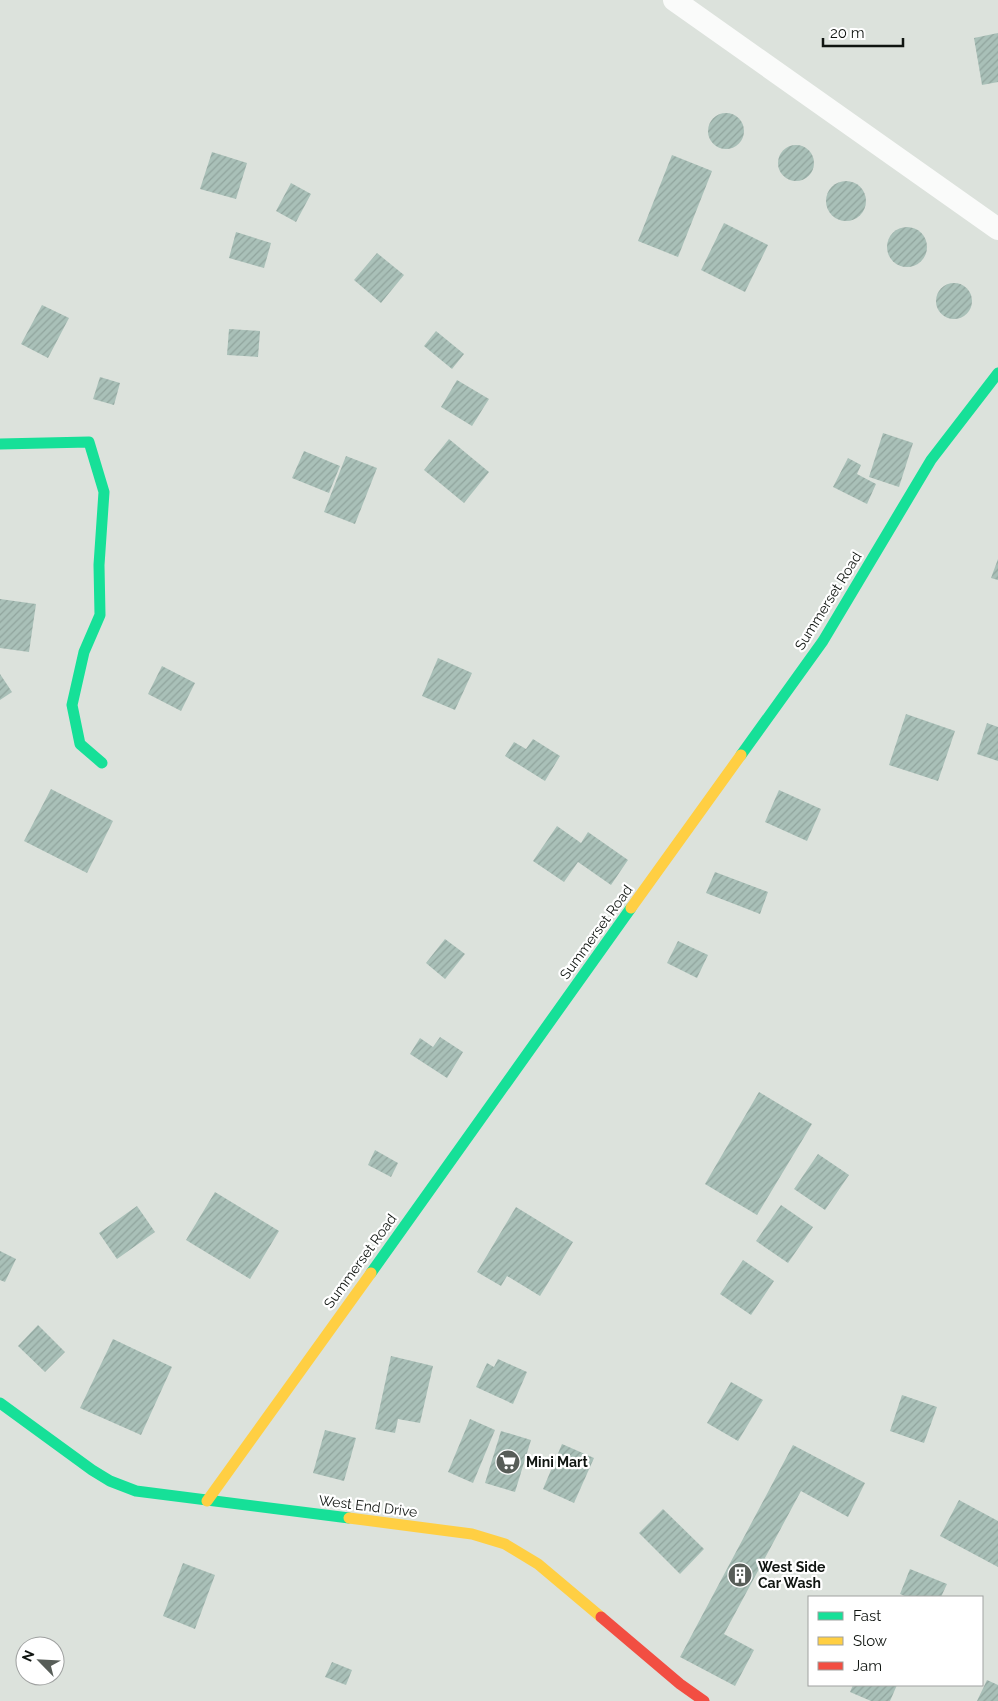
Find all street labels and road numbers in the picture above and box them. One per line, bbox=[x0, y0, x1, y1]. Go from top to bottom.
street label: Summerset Road bbox=[791, 549, 865, 653]
street label: Summerset Road bbox=[556, 882, 636, 982]
street label: Summerset Road bbox=[320, 1211, 400, 1311]
street label: West End Drive bbox=[318, 1492, 418, 1520]

